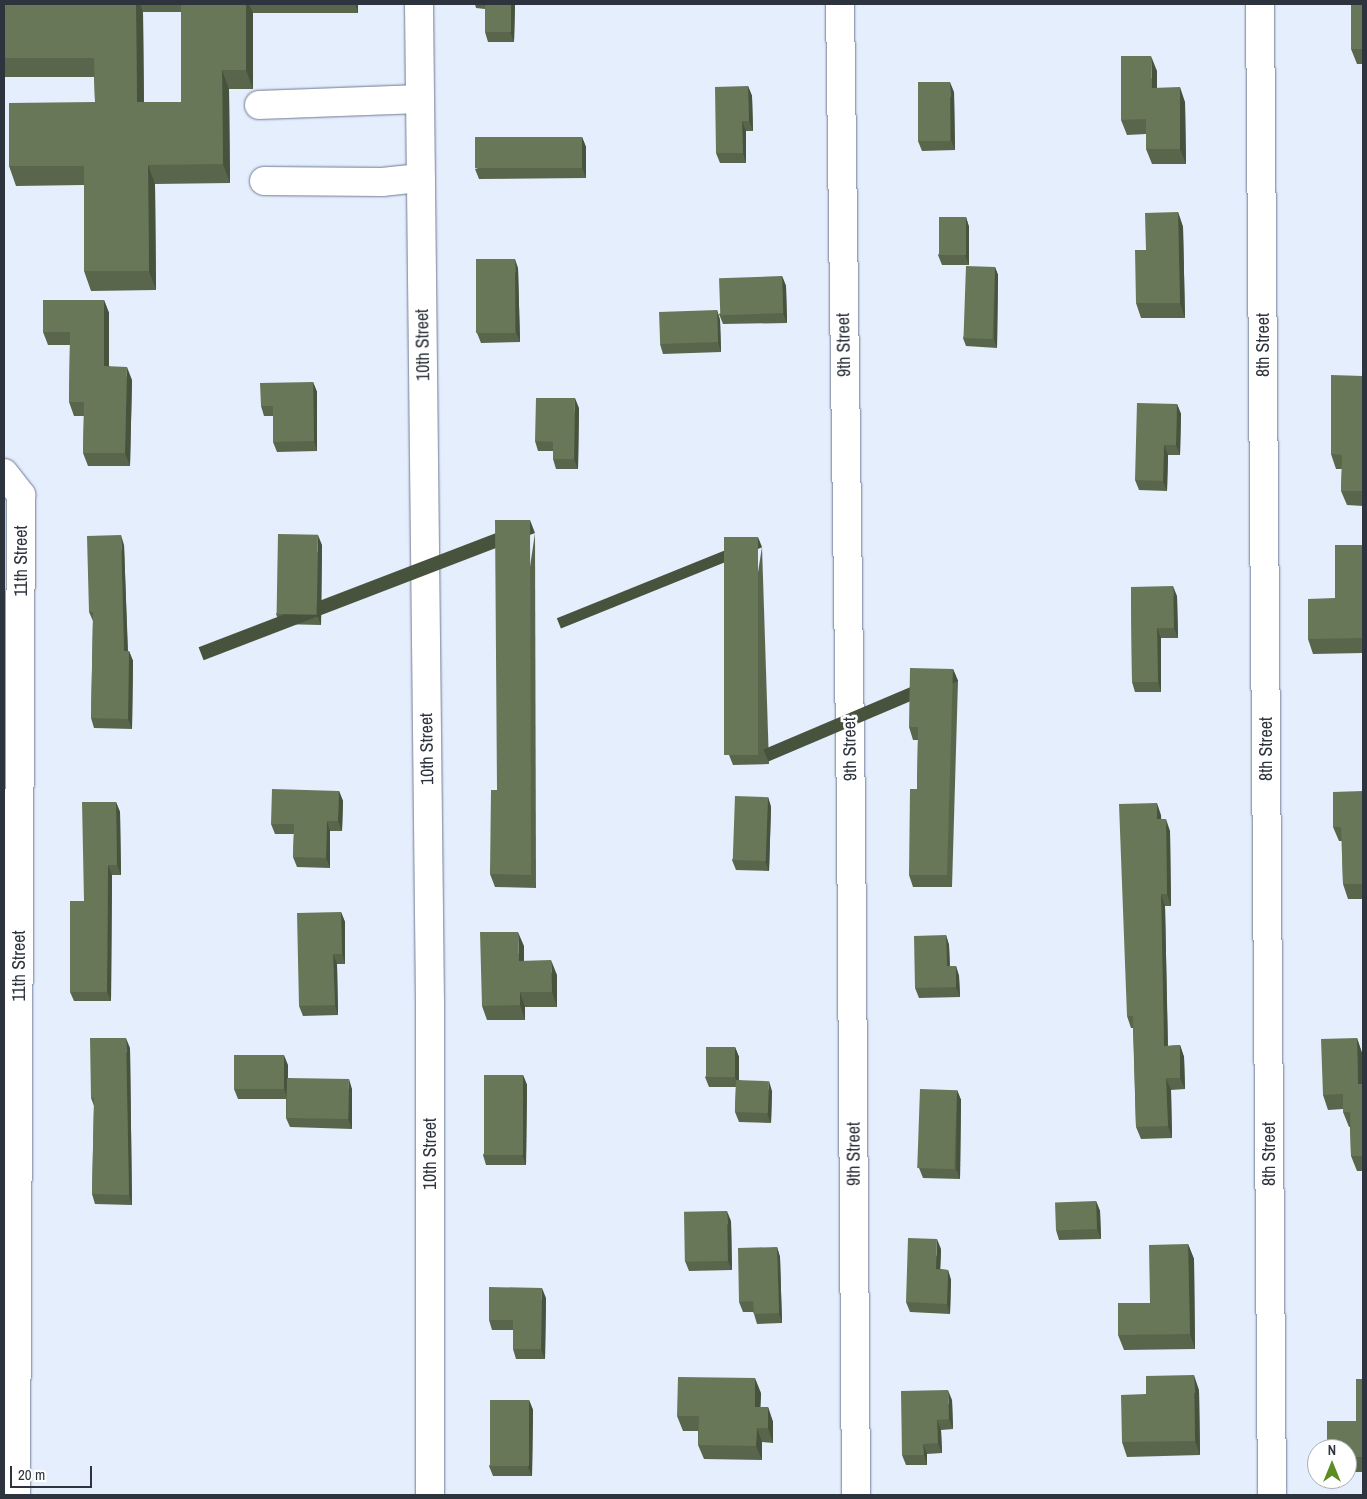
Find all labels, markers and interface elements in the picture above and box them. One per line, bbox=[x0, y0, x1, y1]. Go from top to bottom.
street label: 10th Street bbox=[412, 309, 434, 381]
street label: 9th Street bbox=[833, 313, 855, 377]
street label: 8th Street bbox=[1252, 313, 1274, 377]
street label: 11th Street bbox=[10, 525, 32, 597]
street label: 10th Street bbox=[416, 713, 438, 785]
street label: 9th Street bbox=[839, 717, 861, 781]
street label: 8th Street bbox=[1255, 717, 1277, 781]
street label: 11th Street bbox=[8, 930, 30, 1002]
street label: 10th Street bbox=[419, 1118, 441, 1190]
street label: 9th Street bbox=[843, 1122, 865, 1186]
street label: 8th Street bbox=[1258, 1122, 1280, 1186]
north arrow bbox=[1307, 1439, 1357, 1489]
text: N bbox=[1328, 1441, 1336, 1459]
scale bar bbox=[12, 1456, 95, 1488]
text: 20 m bbox=[18, 1464, 45, 1485]

